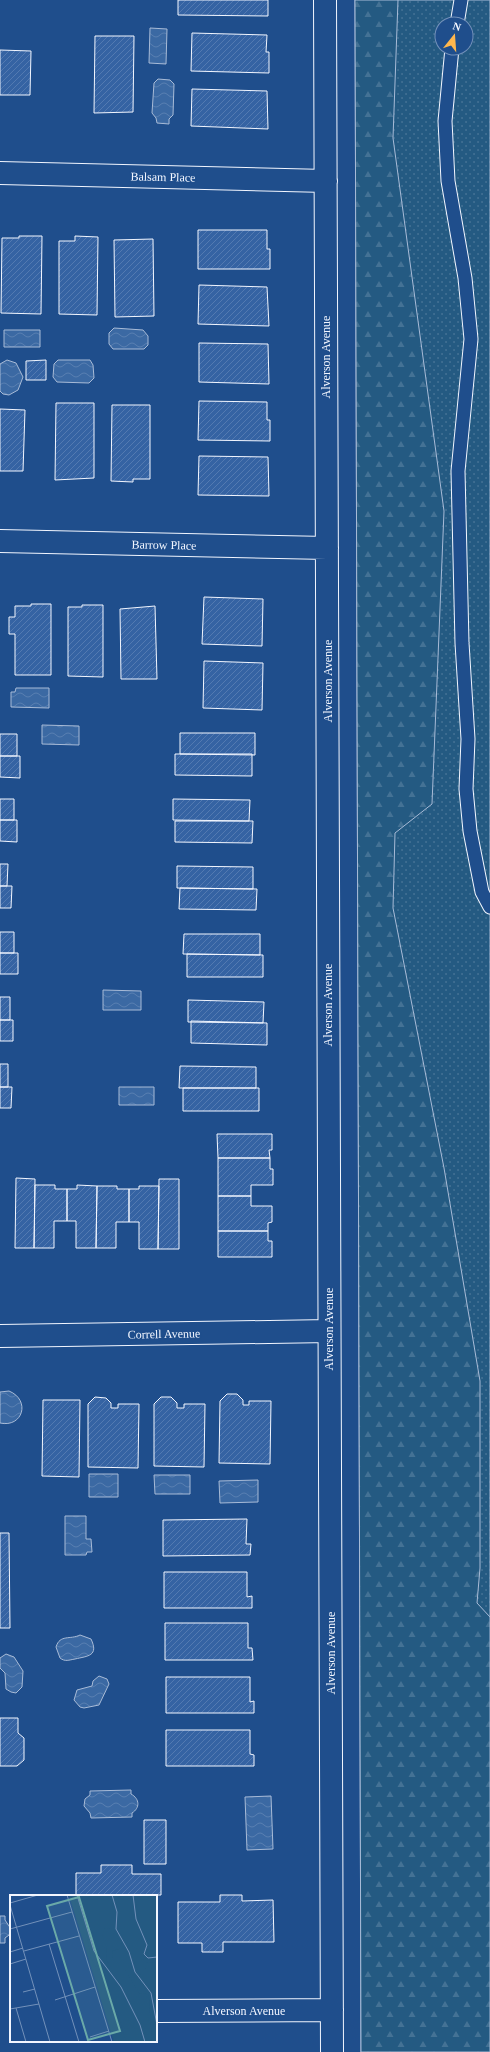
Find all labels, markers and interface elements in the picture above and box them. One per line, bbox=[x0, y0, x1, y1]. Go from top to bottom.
north arrow bbox=[434, 16, 474, 56]
text: N bbox=[451, 20, 463, 33]
street label: Balsam Place bbox=[130, 169, 196, 185]
street label: Alverson Avenue bbox=[319, 316, 333, 398]
street label: Barrow Place bbox=[131, 537, 197, 553]
street label: Alverson Avenue bbox=[321, 640, 335, 722]
street label: Alverson Avenue bbox=[321, 964, 335, 1046]
street label: Alverson Avenue bbox=[322, 1288, 336, 1370]
street label: Correll Avenue bbox=[128, 1326, 200, 1342]
street label: Alverson Avenue bbox=[324, 1612, 338, 1694]
inset map bbox=[10, 1895, 157, 2042]
street label: Alverson Avenue bbox=[203, 2004, 285, 2018]

